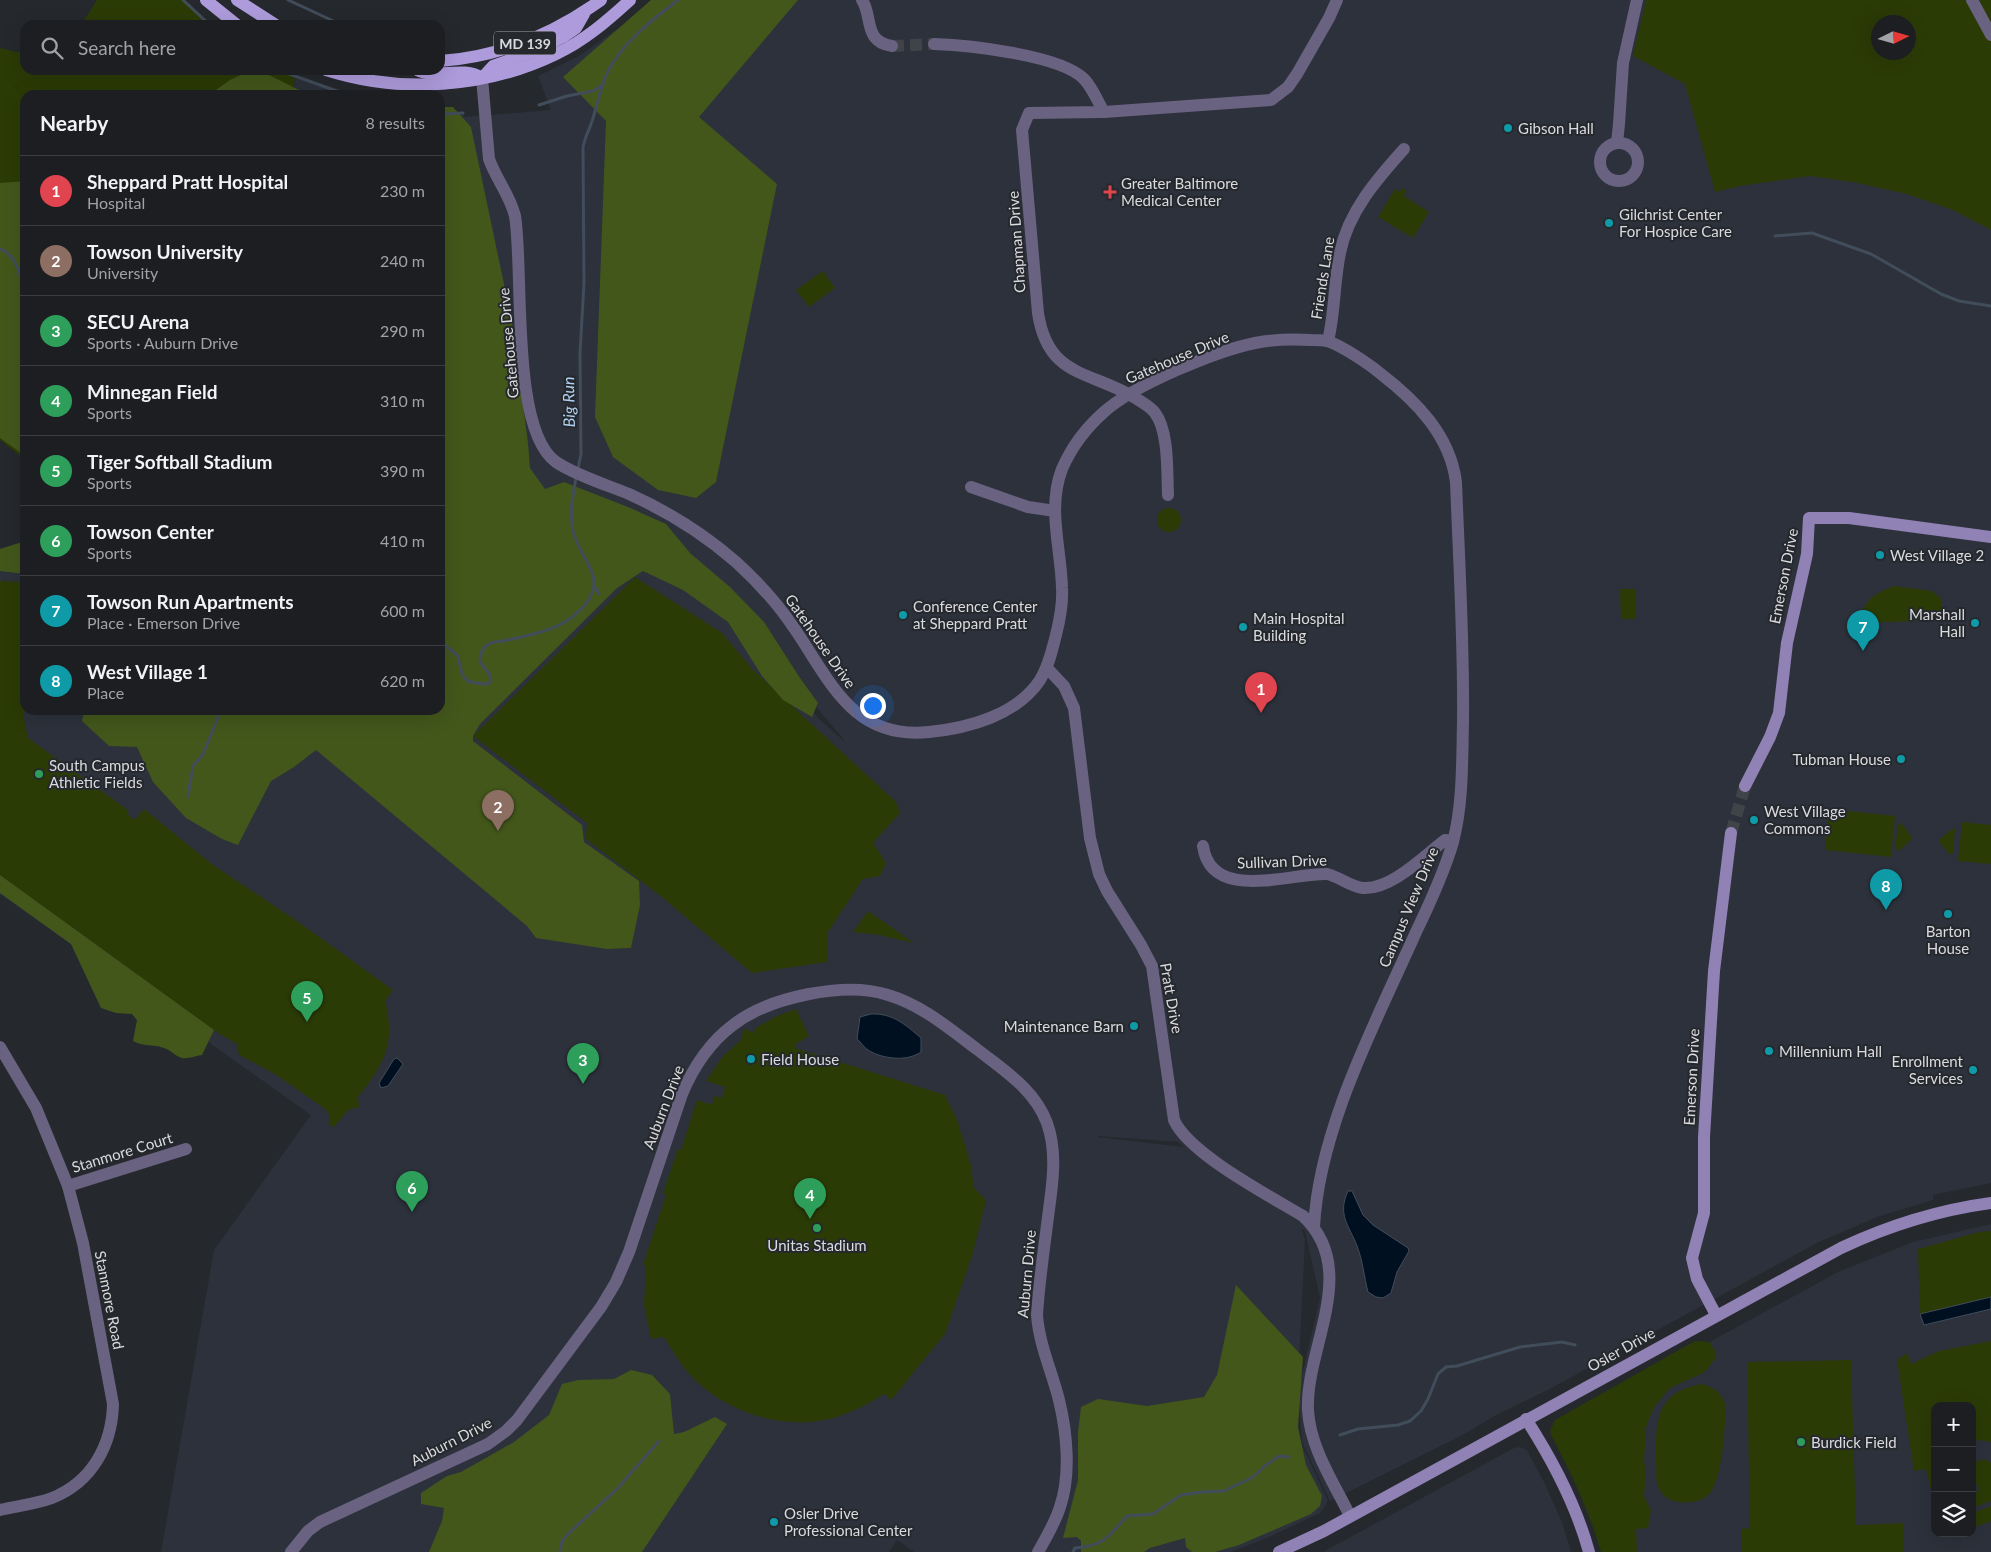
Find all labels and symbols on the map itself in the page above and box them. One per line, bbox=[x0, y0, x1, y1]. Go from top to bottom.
north arrow bbox=[1871, 15, 1916, 60]
road number: MD 139 bbox=[494, 32, 556, 54]
place label: Gibson Hall bbox=[1518, 119, 1594, 137]
marker: Gibson Hall bbox=[1502, 122, 1514, 134]
place label: Greater Baltimore Medical Center bbox=[1121, 174, 1238, 209]
marker: Greater Baltimore Medical Center bbox=[1103, 185, 1117, 199]
street label: Chapman Drive bbox=[1003, 190, 1029, 294]
place label: Gilchrist Center For Hospice Care bbox=[1619, 205, 1732, 240]
marker: Gilchrist Center For Hospice Care bbox=[1603, 217, 1615, 229]
street label: Friends Lane bbox=[1307, 235, 1337, 321]
street label: Gatehouse Drive bbox=[494, 287, 522, 399]
street label: Gatehouse Drive bbox=[1122, 327, 1232, 387]
water label: Big Run bbox=[558, 377, 578, 427]
street label: Emerson Drive bbox=[1765, 527, 1801, 625]
place label: West Village 2 bbox=[1890, 546, 1984, 564]
marker: West Village 2 bbox=[1874, 549, 1886, 561]
street label: Gatehouse Drive bbox=[782, 590, 860, 692]
place label: Conference Center at Sheppard Pratt bbox=[913, 597, 1038, 632]
place label: Marshall Hall bbox=[1909, 605, 1965, 640]
marker: Conference Center at Sheppard Pratt bbox=[897, 609, 909, 621]
place label: Main Hospital Building bbox=[1253, 609, 1345, 644]
pin: 7 bbox=[1847, 610, 1879, 651]
marker: Marshall Hall bbox=[1969, 617, 1981, 629]
marker: Main Hospital Building bbox=[1237, 621, 1249, 633]
pin: 1 bbox=[1245, 672, 1277, 713]
your location bbox=[860, 693, 886, 719]
place label: Tubman House bbox=[1792, 750, 1891, 768]
marker: Tubman House bbox=[1895, 753, 1907, 765]
place label: South Campus Athletic Fields bbox=[49, 756, 145, 791]
marker: South Campus Athletic Fields bbox=[33, 768, 45, 780]
pin: 2 bbox=[482, 790, 514, 831]
place label: West Village Commons bbox=[1764, 802, 1846, 837]
marker: West Village Commons bbox=[1748, 814, 1760, 826]
street label: Campus View Drive bbox=[1375, 844, 1442, 970]
street label: Sullivan Drive bbox=[1237, 850, 1327, 872]
pin: 8 bbox=[1870, 869, 1902, 910]
marker: Barton House bbox=[1942, 908, 1954, 920]
place label: Barton House bbox=[1926, 922, 1970, 957]
street label: Pratt Drive bbox=[1157, 961, 1187, 1035]
pin: 5 bbox=[291, 981, 323, 1022]
place label: Maintenance Barn bbox=[1004, 1017, 1124, 1035]
marker: Maintenance Barn bbox=[1128, 1020, 1140, 1032]
street label: Emerson Drive bbox=[1679, 1028, 1703, 1126]
place label: Millennium Hall bbox=[1779, 1042, 1882, 1060]
pin: 3 bbox=[567, 1043, 599, 1084]
marker: Millennium Hall bbox=[1763, 1045, 1775, 1057]
place label: Field House bbox=[761, 1050, 839, 1068]
place label: Enrollment Services bbox=[1892, 1052, 1964, 1087]
marker: Field House bbox=[745, 1053, 757, 1065]
street label: Auburn Drive bbox=[639, 1062, 687, 1152]
marker: Enrollment Services bbox=[1967, 1064, 1979, 1076]
street label: Stanmore Court bbox=[69, 1128, 175, 1176]
pin: 6 bbox=[396, 1171, 428, 1212]
pin: 4 bbox=[794, 1178, 826, 1219]
marker: Unitas Stadium bbox=[811, 1222, 823, 1234]
street label: Auburn Drive bbox=[1013, 1229, 1039, 1319]
place label: Unitas Stadium bbox=[767, 1236, 867, 1254]
street label: Stanmore Road bbox=[92, 1249, 128, 1351]
street label: Osler Drive bbox=[1584, 1323, 1658, 1375]
street label: Auburn Drive bbox=[407, 1413, 495, 1469]
place label: Burdick Field bbox=[1811, 1433, 1897, 1451]
marker: Burdick Field bbox=[1795, 1436, 1807, 1448]
place label: Osler Drive Professional Center bbox=[784, 1504, 913, 1539]
marker: Osler Drive Professional Center bbox=[768, 1516, 780, 1528]

